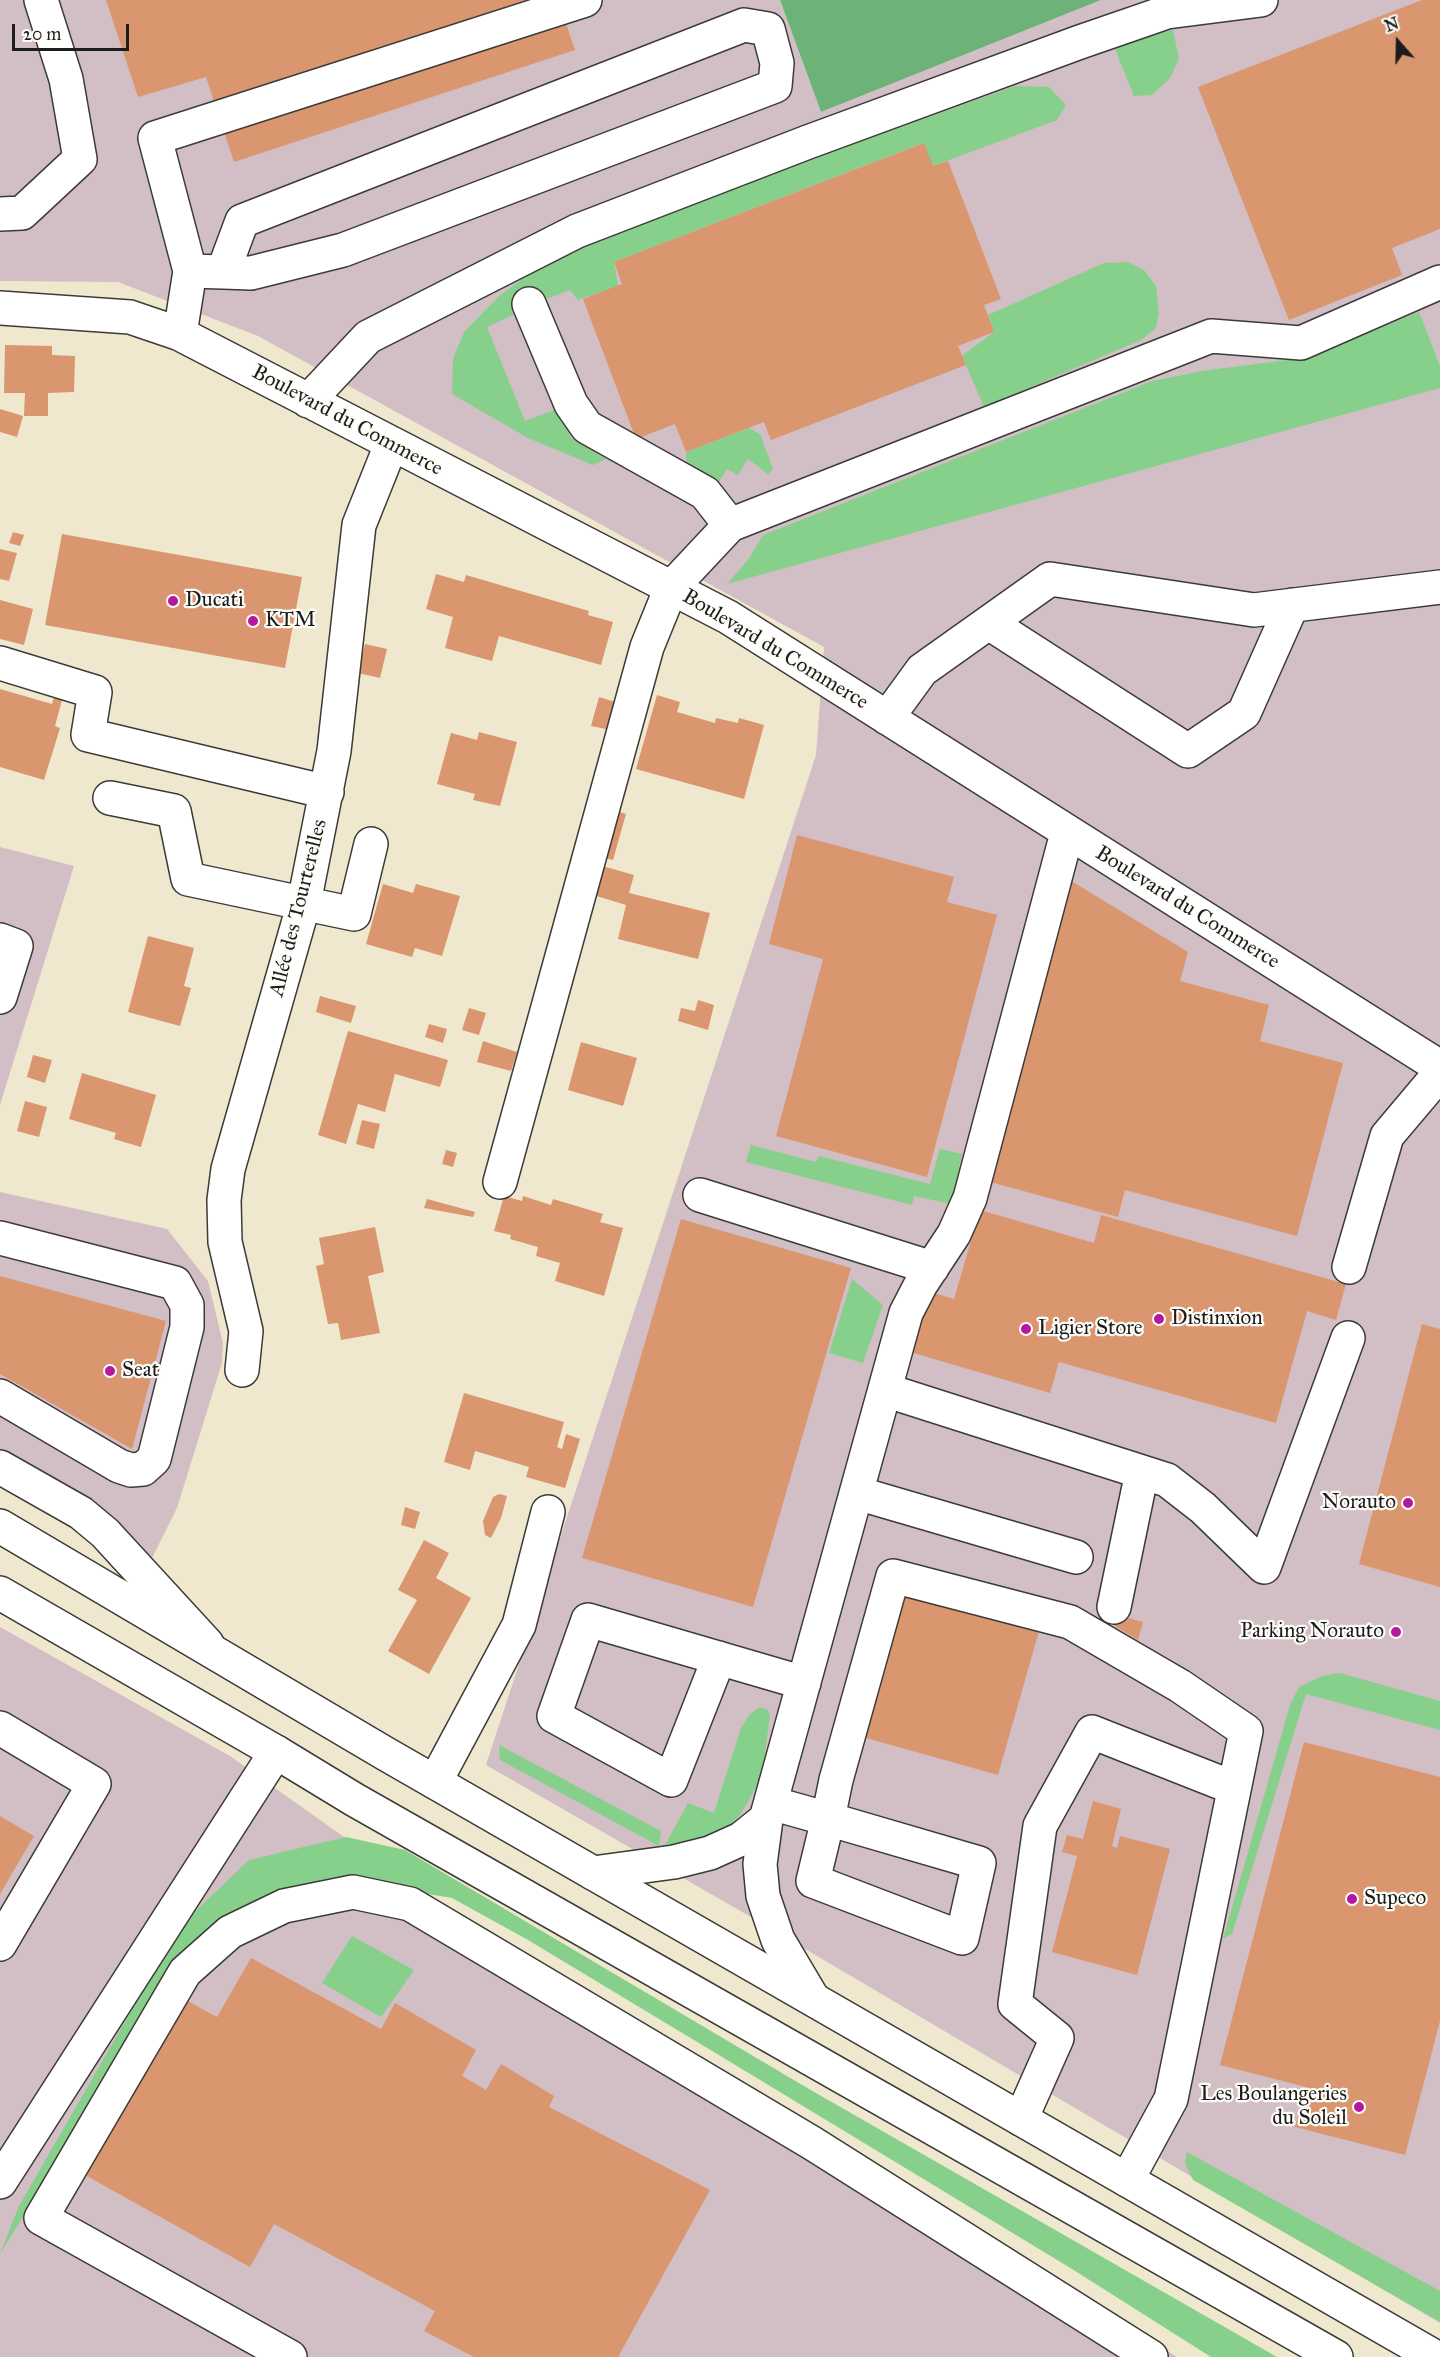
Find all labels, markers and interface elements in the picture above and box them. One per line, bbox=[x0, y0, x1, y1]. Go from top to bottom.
scale bar bbox=[15, 12, 132, 50]
north arrow bbox=[1368, 12, 1428, 72]
text: N bbox=[1382, 13, 1401, 36]
text: 20 m bbox=[23, 23, 61, 45]
street label: Boulevard du Commerce bbox=[247, 360, 447, 482]
street label: Boulevard du Commerce bbox=[677, 584, 873, 716]
place label: Ducati bbox=[185, 588, 244, 614]
marker: Ducati bbox=[166, 594, 180, 608]
place label: KTM bbox=[265, 608, 316, 634]
marker: KTM bbox=[246, 614, 260, 628]
street label: Allée des Tourterelles bbox=[265, 817, 333, 999]
street label: Boulevard du Commerce bbox=[1090, 841, 1284, 975]
place label: Distinxion bbox=[1171, 1306, 1263, 1332]
marker: Distinxion bbox=[1152, 1312, 1166, 1326]
place label: Ligier Store bbox=[1038, 1316, 1143, 1342]
marker: Ligier Store bbox=[1019, 1322, 1033, 1336]
place label: Seat bbox=[122, 1358, 159, 1384]
marker: Seat bbox=[103, 1364, 117, 1378]
place label: Norauto bbox=[1322, 1490, 1396, 1516]
marker: Norauto bbox=[1401, 1496, 1415, 1510]
place label: Parking Norauto bbox=[1240, 1619, 1384, 1645]
marker: Parking Norauto bbox=[1389, 1625, 1403, 1639]
place label: Supeco bbox=[1364, 1886, 1426, 1912]
marker: Supeco bbox=[1345, 1892, 1359, 1906]
place label: Les Boulangeries du Soleil bbox=[1200, 2082, 1347, 2132]
marker: Les Boulangeries du Soleil bbox=[1352, 2100, 1366, 2114]

